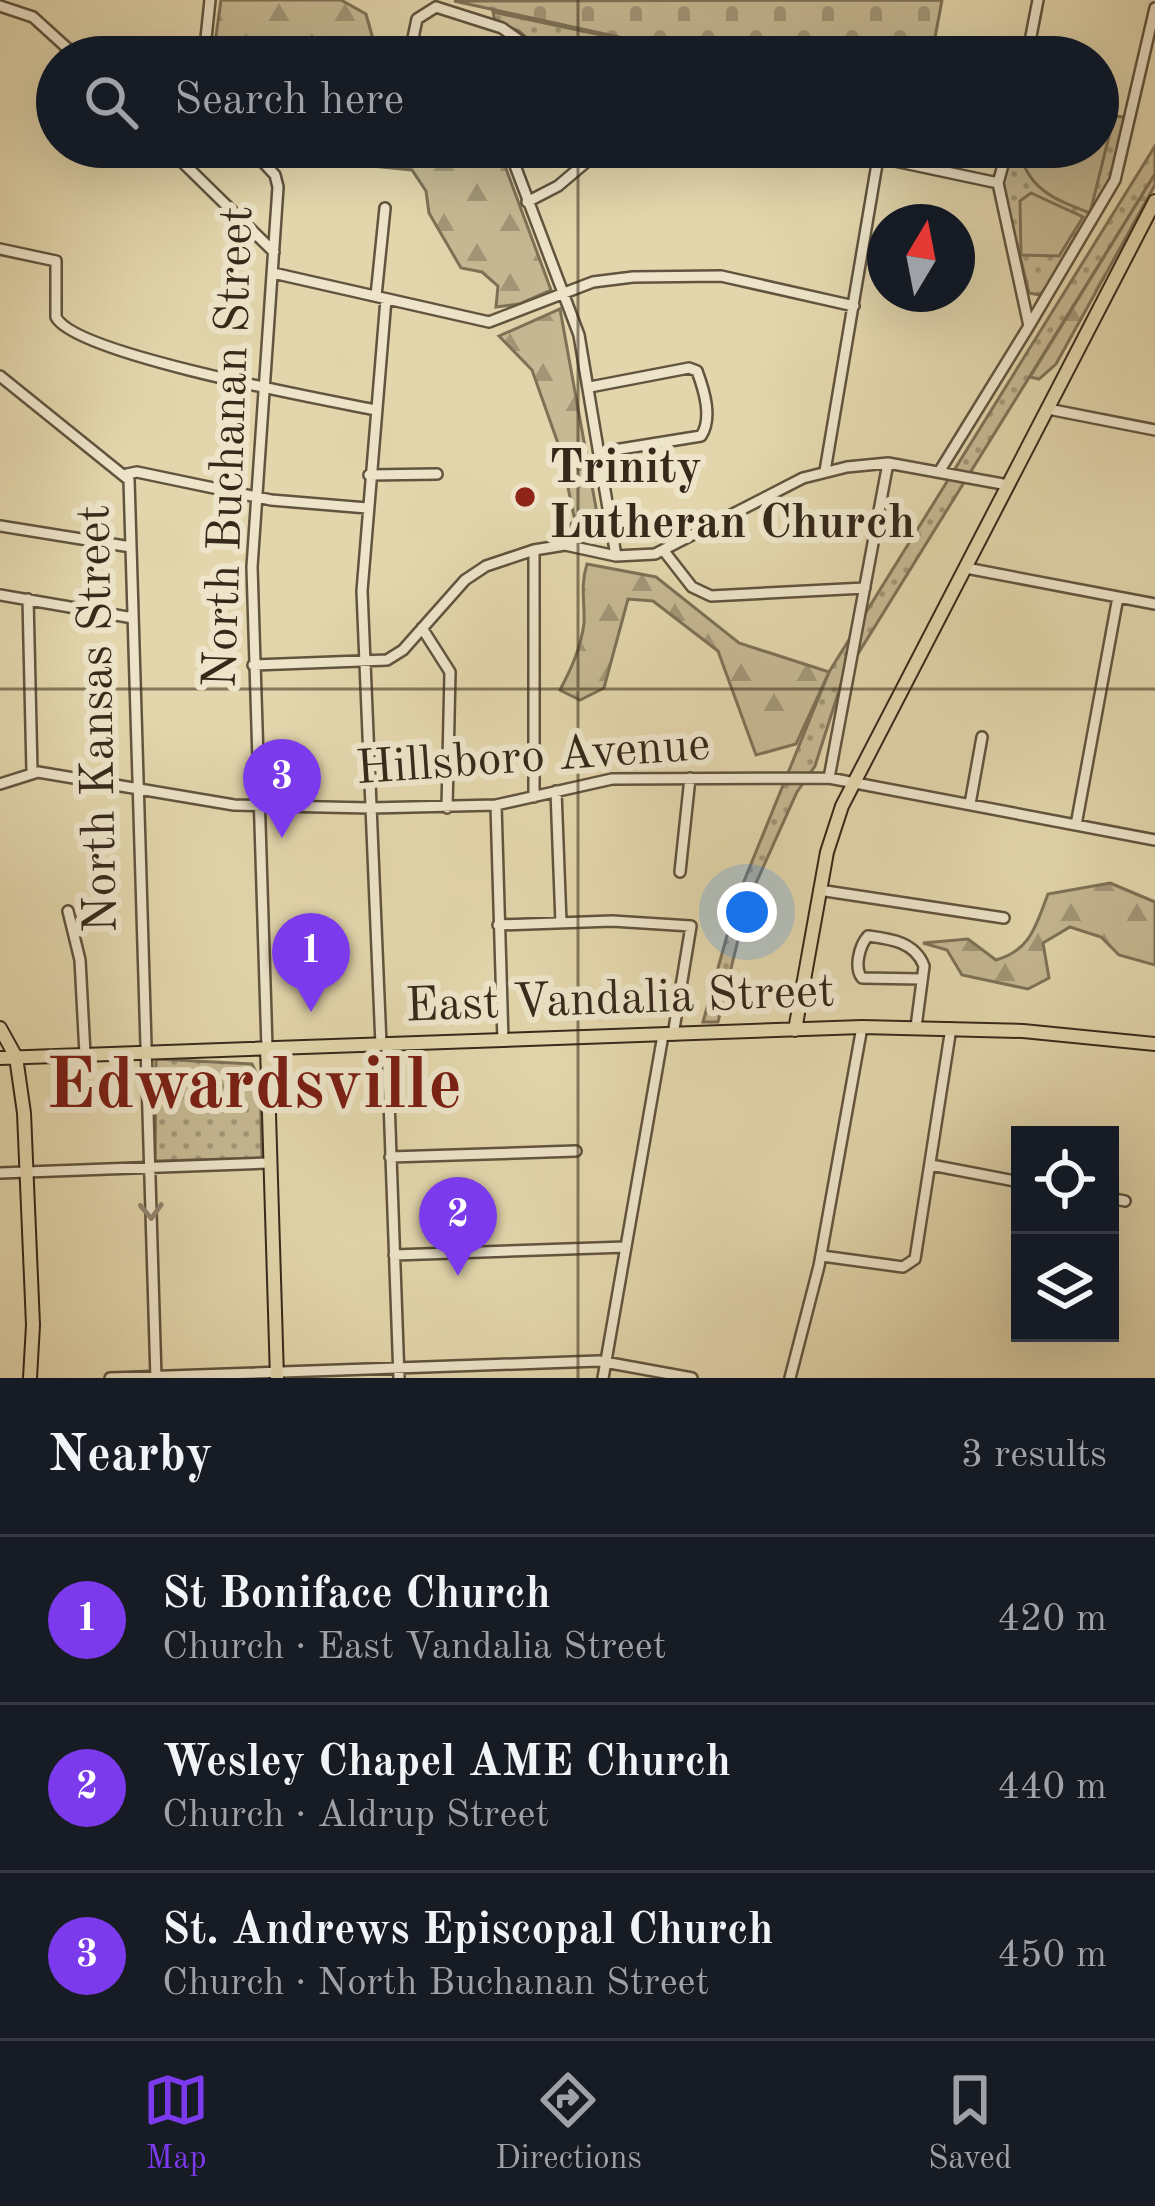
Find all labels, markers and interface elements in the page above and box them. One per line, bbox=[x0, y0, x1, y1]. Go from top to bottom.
search box bbox=[36, 36, 1119, 168]
icon: search bbox=[78, 69, 144, 135]
text: Search here bbox=[174, 79, 404, 124]
north arrow bbox=[867, 204, 975, 312]
street label: North Buchanan Street bbox=[198, 205, 262, 689]
place label: Trinity Lutheran Church bbox=[549, 445, 915, 548]
marker: Trinity Lutheran Church bbox=[512, 484, 538, 510]
street label: North Kansas Street bbox=[71, 504, 127, 934]
street label: Hillsboro Avenue bbox=[354, 722, 712, 794]
pin: 3 bbox=[243, 739, 321, 838]
your location bbox=[717, 882, 777, 942]
pin: 1 bbox=[272, 913, 350, 1012]
street label: East Vandalia Street bbox=[404, 969, 836, 1031]
district label: Edwardsville bbox=[46, 1052, 462, 1124]
map controls bbox=[1011, 1126, 1119, 1342]
button: locate bbox=[1011, 1126, 1119, 1234]
pin: 2 bbox=[419, 1177, 497, 1276]
one-way arrow bbox=[137, 1202, 163, 1220]
button: layers bbox=[1011, 1234, 1119, 1342]
text: Nearby bbox=[48, 1431, 213, 1482]
text: 3 results bbox=[961, 1436, 1107, 1475]
text: St Boniface Church bbox=[162, 1573, 551, 1618]
text: 1 bbox=[76, 1600, 98, 1639]
text: 420 m bbox=[997, 1600, 1107, 1639]
text: Church · East Vandalia Street bbox=[162, 1628, 666, 1667]
text: Wesley Chapel AME Church bbox=[162, 1741, 731, 1786]
text: 2 bbox=[76, 1768, 98, 1807]
text: 440 m bbox=[997, 1768, 1107, 1807]
text: Church · Aldrup Street bbox=[162, 1796, 549, 1835]
text: St. Andrews Episcopal Church bbox=[162, 1909, 773, 1954]
text: 3 bbox=[76, 1936, 98, 1975]
text: 450 m bbox=[997, 1936, 1107, 1975]
text: Church · North Buchanan Street bbox=[162, 1964, 709, 2003]
tab: Map bbox=[143, 2067, 209, 2180]
tab: Directions bbox=[495, 2067, 642, 2180]
tab: Saved bbox=[928, 2067, 1012, 2180]

